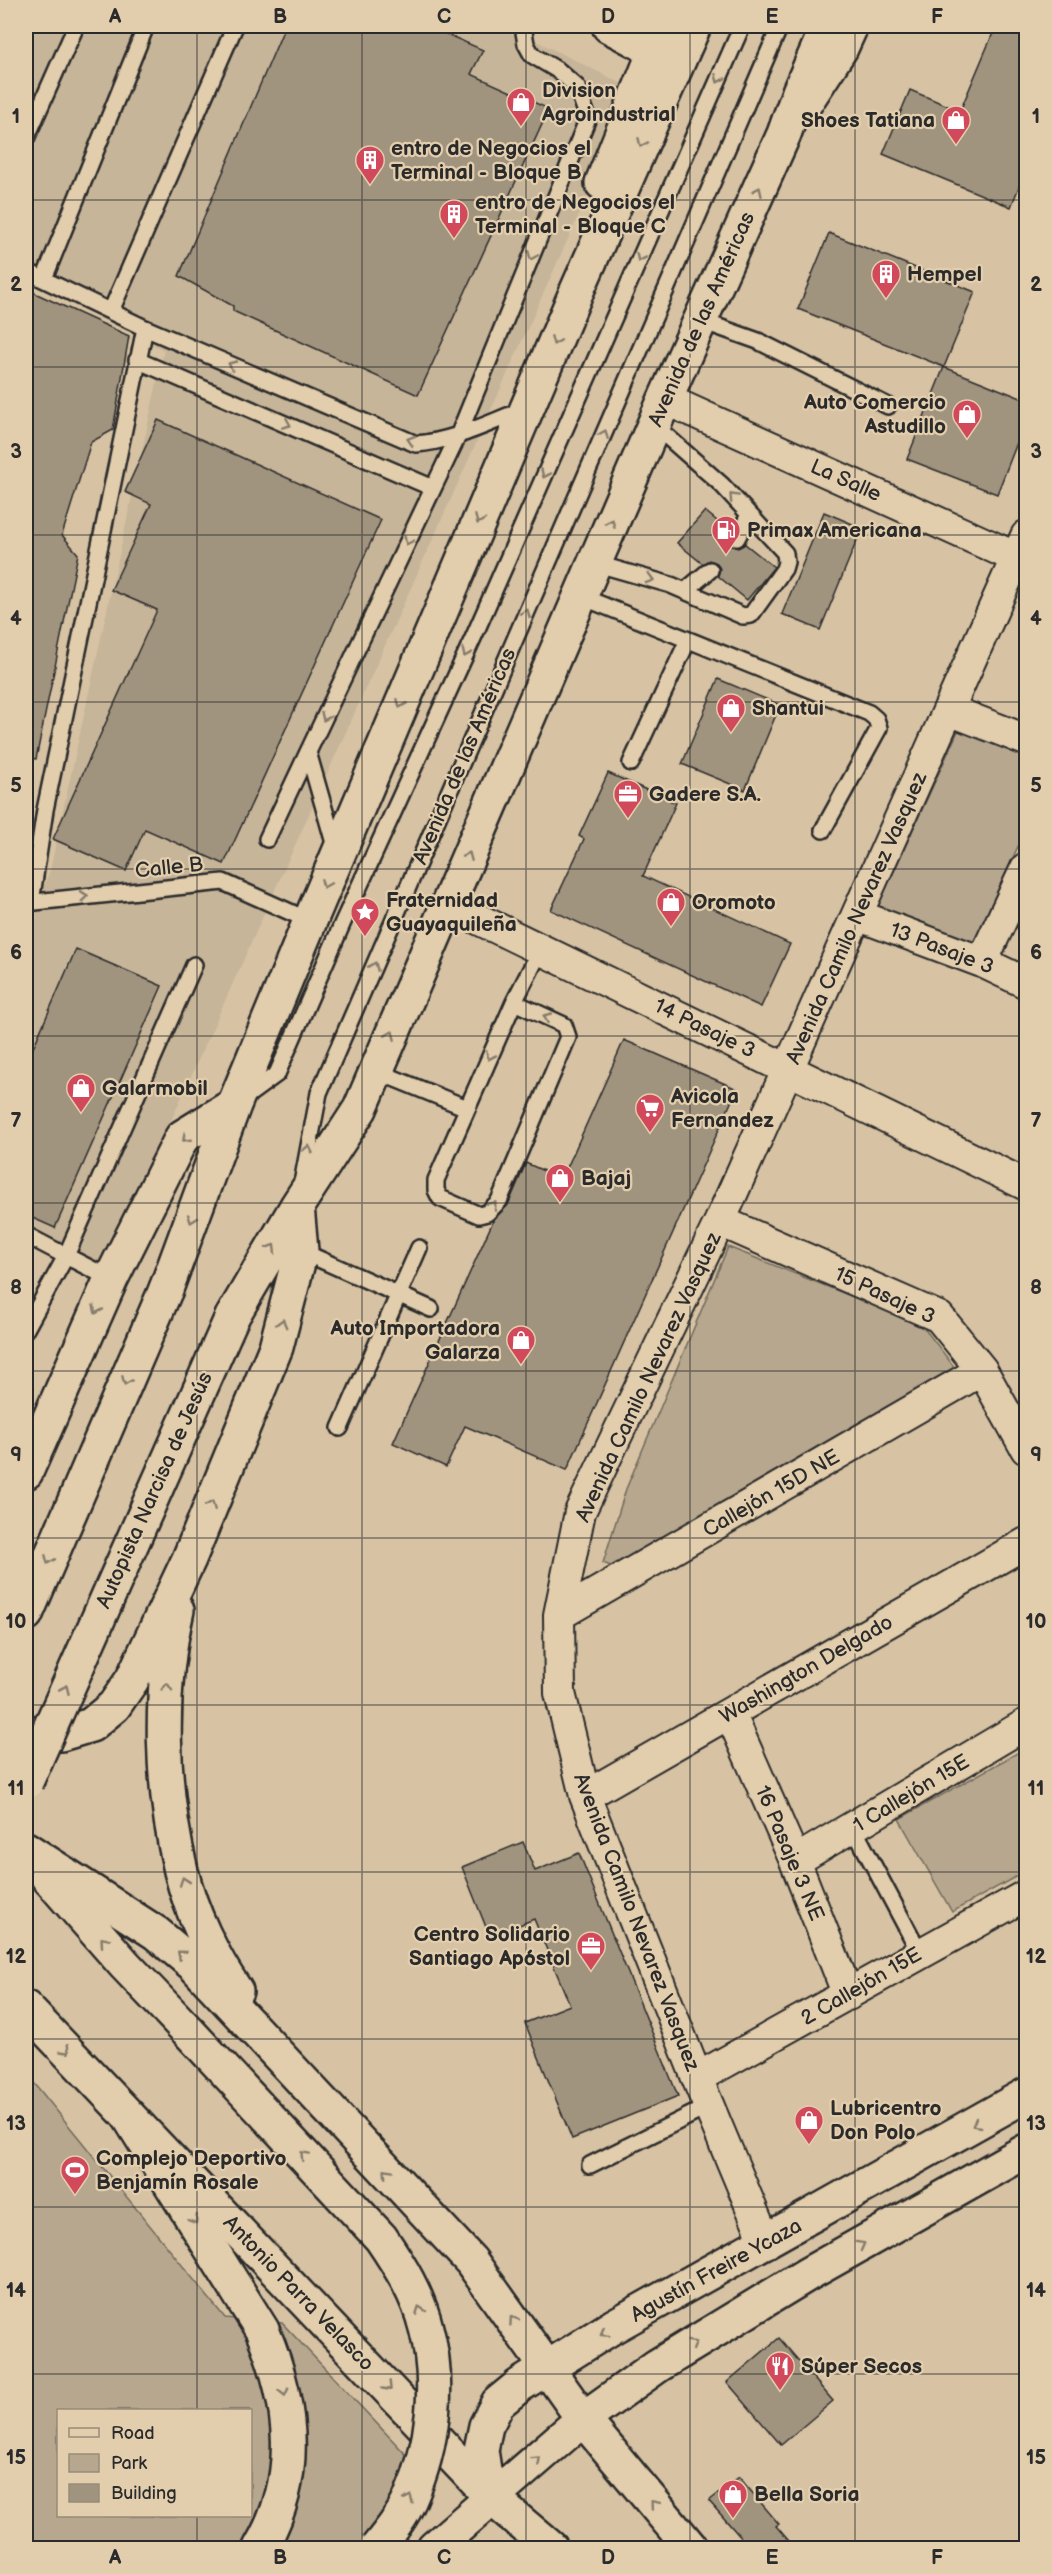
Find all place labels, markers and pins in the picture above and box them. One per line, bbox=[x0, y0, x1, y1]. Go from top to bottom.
place label: Division Agroindustrial bbox=[541, 78, 676, 127]
shop icon: Division Agroindustrial bbox=[505, 86, 537, 128]
shop icon: Shoes Tatiana bbox=[940, 104, 972, 146]
place label: Shoes Tatiana bbox=[801, 108, 935, 133]
place label: entro de Negocios el Terminal - Bloque B bbox=[391, 136, 591, 185]
building icon: entro de Negocios el Terminal - Bloque B bbox=[354, 144, 386, 186]
place label: entro de Negocios el Terminal - Bloque C bbox=[475, 190, 675, 239]
building icon: entro de Negocios el Terminal - Bloque C bbox=[438, 198, 470, 240]
building icon: Hempel bbox=[870, 258, 902, 300]
place label: Hempel bbox=[907, 262, 982, 287]
place label: Auto Comercio Astudillo bbox=[803, 390, 946, 439]
shop icon: Auto Comercio Astudillo bbox=[951, 398, 983, 440]
fuel station icon: Primax Americana bbox=[710, 514, 742, 556]
place label: Primax Americana bbox=[747, 518, 922, 543]
shop icon: Shantui bbox=[715, 692, 747, 734]
place label: Shantui bbox=[752, 696, 824, 721]
office icon: Gadere S.A. bbox=[612, 778, 644, 820]
place label: Gadere S.A. bbox=[649, 782, 761, 807]
shop icon: Oromoto bbox=[655, 886, 687, 928]
place label: Fraternidad Guayaquileña bbox=[386, 888, 517, 937]
place label: Oromoto bbox=[692, 890, 776, 915]
place icon: Fraternidad Guayaquileña bbox=[349, 896, 381, 938]
shop icon: Galarmobil bbox=[65, 1072, 97, 1114]
place label: Galarmobil bbox=[102, 1076, 208, 1101]
place label: Avicola Fernandez bbox=[670, 1084, 774, 1133]
supermarket icon: Avicola Fernandez bbox=[634, 1092, 666, 1134]
shop icon: Bajaj bbox=[544, 1162, 576, 1204]
place label: Bajaj bbox=[581, 1166, 631, 1191]
place label: Auto Importadora Galarza bbox=[330, 1316, 500, 1365]
shop icon: Auto Importadora Galarza bbox=[505, 1324, 537, 1366]
place label: Centro Solidario Santiago Apóstol bbox=[409, 1922, 570, 1971]
office icon: Centro Solidario Santiago Apóstol bbox=[575, 1930, 607, 1972]
place label: Lubricentro Don Polo bbox=[830, 2096, 941, 2145]
shop icon: Lubricentro Don Polo bbox=[793, 2104, 825, 2146]
place label: Complejo Deportivo Benjamín Rosale bbox=[96, 2146, 287, 2195]
sports icon: Complejo Deportivo Benjamín Rosale bbox=[59, 2154, 91, 2196]
restaurant icon: Súper Secos bbox=[764, 2350, 796, 2392]
place label: Súper Secos bbox=[801, 2354, 922, 2379]
shop icon: Bella Soria bbox=[717, 2478, 749, 2520]
place label: Bella Soria bbox=[754, 2482, 859, 2507]

